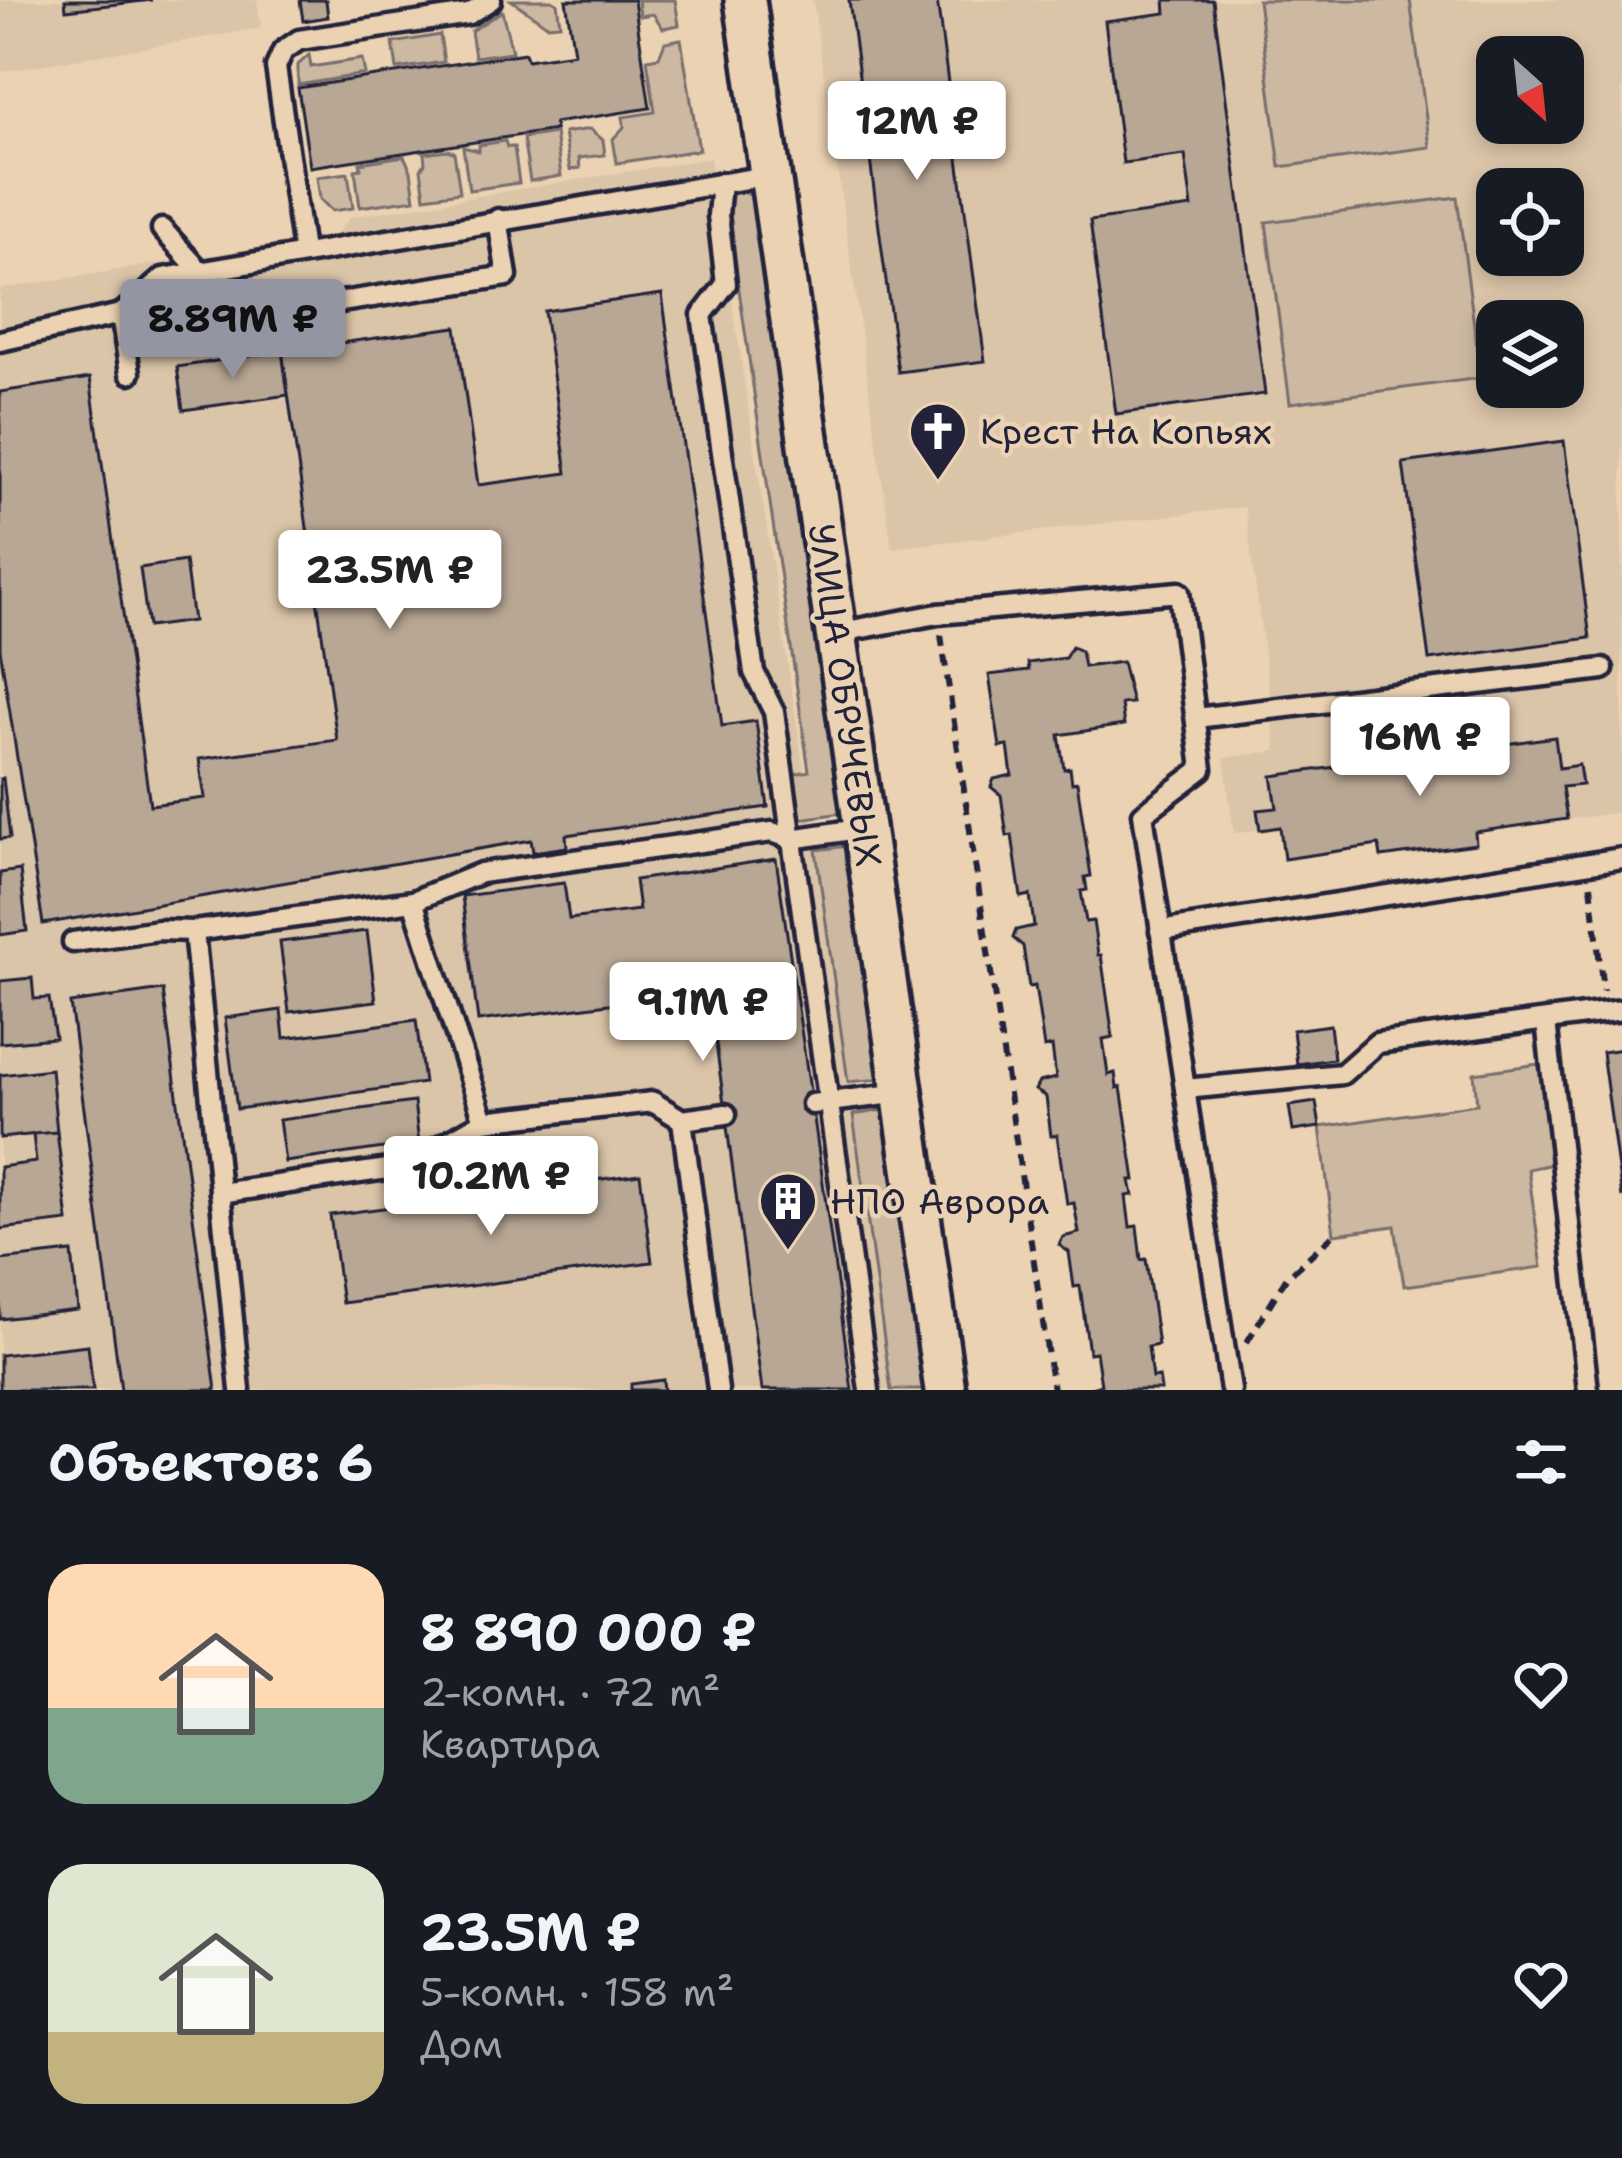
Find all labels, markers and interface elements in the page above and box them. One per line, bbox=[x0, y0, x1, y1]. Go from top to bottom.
north arrow bbox=[1476, 36, 1584, 144]
map controls bbox=[1476, 36, 1584, 408]
pin: 12M ₽ bbox=[833, 81, 1001, 183]
text: 12M ₽ bbox=[855, 94, 979, 146]
button: locate bbox=[1476, 168, 1584, 276]
pin: 8.89M ₽ bbox=[122, 279, 344, 381]
text: 8.89M ₽ bbox=[147, 292, 319, 344]
button: layers bbox=[1476, 300, 1584, 408]
church icon: Крест На Копьях bbox=[907, 400, 969, 482]
place label: Крест На Копьях bbox=[980, 407, 1272, 456]
street label: УЛИЦА ОБРУЧЕВЫХ bbox=[797, 520, 893, 870]
pin: 23.5M ₽ bbox=[279, 530, 501, 632]
text: 23.5M ₽ bbox=[305, 543, 475, 595]
pin: 16M ₽ bbox=[1336, 697, 1504, 799]
text: 16M ₽ bbox=[1358, 710, 1482, 762]
pin: 9.1M ₽ bbox=[605, 962, 801, 1064]
text: 9.1M ₽ bbox=[637, 975, 769, 1027]
pin: 10.2M ₽ bbox=[380, 1136, 602, 1238]
text: 10.2M ₽ bbox=[411, 1149, 571, 1201]
building icon: НПО Аврора bbox=[757, 1170, 819, 1252]
place label: НПО Аврора bbox=[830, 1177, 1049, 1226]
text: Объектов: 6 bbox=[48, 1428, 374, 1496]
icon: filters bbox=[1508, 1429, 1574, 1495]
text: 8 890 000 ₽ bbox=[420, 1598, 757, 1666]
icon: home bbox=[144, 1612, 288, 1756]
icon: heart bbox=[1508, 1651, 1574, 1717]
text: 2-комн. · 72 m² bbox=[420, 1666, 720, 1718]
text: Квартира bbox=[420, 1718, 600, 1770]
text: 23.5M ₽ bbox=[420, 1898, 641, 1966]
icon: home bbox=[144, 1912, 288, 2056]
icon: heart bbox=[1508, 1951, 1574, 2017]
text: 5-комн. · 158 m² bbox=[420, 1966, 734, 2018]
text: Дом bbox=[420, 2018, 502, 2070]

